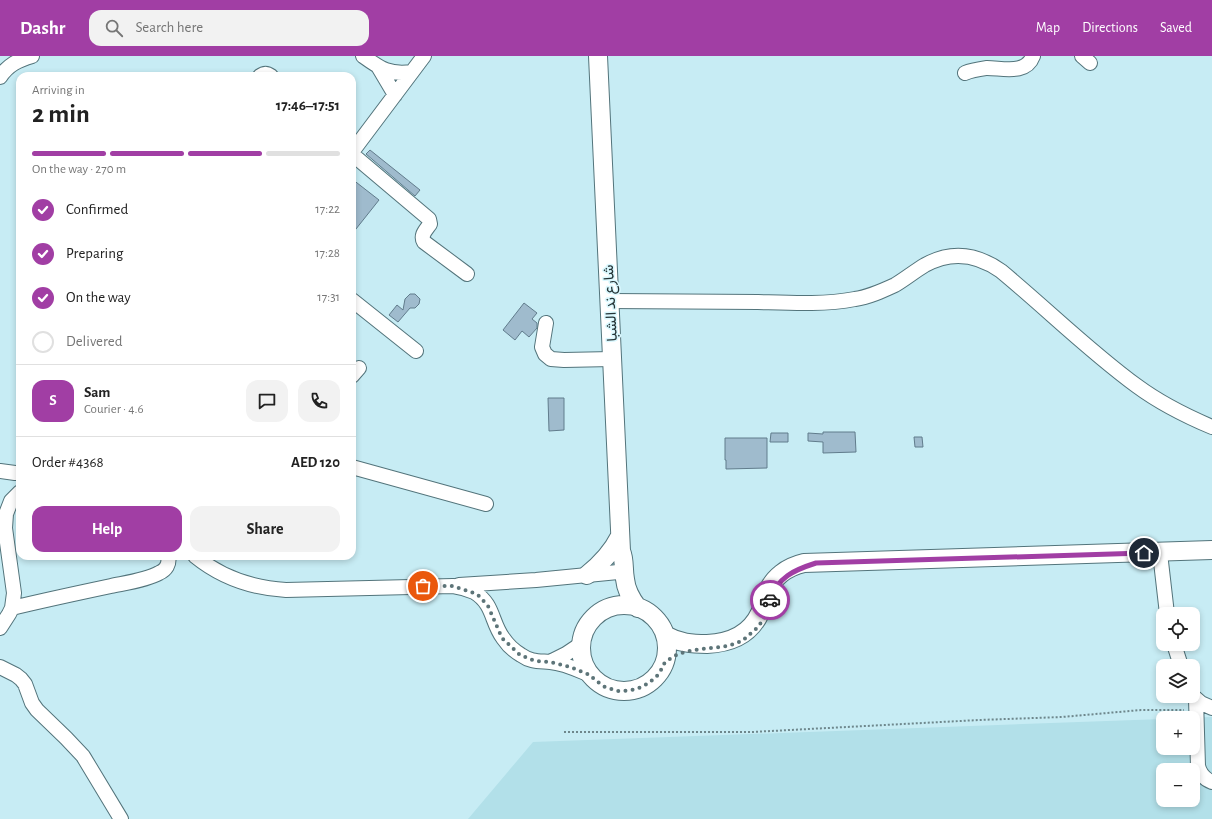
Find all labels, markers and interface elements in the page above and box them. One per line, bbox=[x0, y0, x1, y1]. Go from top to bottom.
search box bbox=[89, 10, 369, 46]
icon: search bbox=[103, 17, 125, 39]
text: Dashr bbox=[20, 19, 65, 38]
text: Search here bbox=[135, 20, 203, 35]
text: Map bbox=[1036, 21, 1060, 35]
text: Directions bbox=[1082, 21, 1138, 35]
text: Saved bbox=[1160, 21, 1192, 35]
text: Arriving in bbox=[32, 84, 85, 97]
text: 17:46–17:51 bbox=[276, 98, 340, 113]
text: 2 min bbox=[32, 101, 90, 127]
text: On the way · 270 m bbox=[32, 163, 126, 176]
icon: check bbox=[32, 199, 54, 221]
text: Confirmed bbox=[66, 202, 128, 217]
text: 17:22 bbox=[315, 203, 340, 216]
icon: check bbox=[32, 243, 54, 265]
text: Preparing bbox=[66, 246, 123, 261]
text: 17:28 bbox=[315, 247, 340, 260]
street label: شارع ند الشبا bbox=[601, 264, 623, 342]
icon: check bbox=[32, 287, 54, 309]
text: On the way bbox=[66, 290, 131, 305]
text: 17:31 bbox=[317, 291, 340, 304]
text: Delivered bbox=[66, 334, 123, 349]
button: chat bbox=[246, 380, 288, 422]
button: phone bbox=[298, 380, 340, 422]
text: Sam bbox=[84, 385, 110, 400]
text: S bbox=[49, 393, 57, 408]
text: Courier · 4.6 bbox=[84, 403, 144, 416]
text: Order #4368 bbox=[32, 455, 104, 470]
text: AED 120 bbox=[291, 455, 340, 470]
button: Help bbox=[32, 506, 182, 552]
button: Share bbox=[190, 506, 340, 552]
pin bbox=[1127, 536, 1161, 570]
icon: home bbox=[1133, 542, 1155, 564]
pin bbox=[406, 569, 440, 603]
icon: bag bbox=[412, 575, 434, 597]
courier bbox=[750, 580, 790, 620]
icon: car bbox=[759, 589, 781, 611]
map controls bbox=[1156, 607, 1200, 807]
button: locate bbox=[1156, 607, 1200, 651]
button: layers bbox=[1156, 659, 1200, 703]
button: + bbox=[1156, 711, 1200, 755]
button: − bbox=[1156, 763, 1200, 807]

